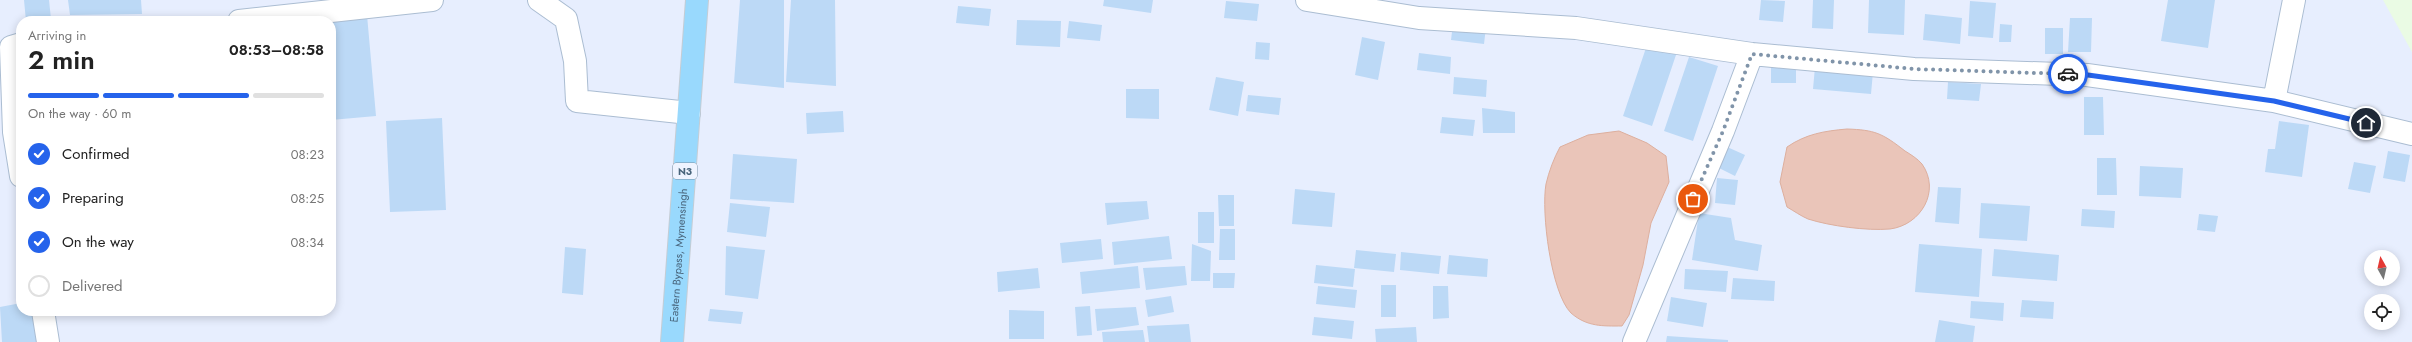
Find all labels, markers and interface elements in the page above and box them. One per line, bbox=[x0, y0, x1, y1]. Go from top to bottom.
text: Arriving in bbox=[28, 26, 86, 45]
text: 08:53–08:58 bbox=[229, 39, 324, 61]
text: 2 min bbox=[28, 41, 95, 79]
courier bbox=[2048, 54, 2088, 94]
icon: car bbox=[2057, 63, 2079, 85]
text: On the way · 60 m bbox=[28, 104, 131, 123]
pin bbox=[2349, 106, 2383, 140]
icon: home bbox=[2355, 112, 2377, 134]
icon: check bbox=[28, 143, 50, 165]
text: Confirmed bbox=[62, 143, 130, 165]
text: 08:23 bbox=[291, 145, 324, 164]
road number: N3 bbox=[673, 163, 697, 179]
pin bbox=[1676, 182, 1710, 216]
icon: check bbox=[28, 187, 50, 209]
text: Preparing bbox=[62, 187, 124, 209]
street label: Eastern Bypass, Mymensingh bbox=[665, 188, 691, 323]
icon: bag bbox=[1682, 188, 1704, 210]
text: 08:25 bbox=[290, 189, 324, 208]
icon: check bbox=[28, 231, 50, 253]
text: On the way bbox=[62, 231, 134, 253]
text: 08:34 bbox=[291, 233, 324, 252]
north arrow bbox=[2364, 250, 2400, 286]
map controls bbox=[2364, 250, 2400, 330]
text: Delivered bbox=[62, 275, 123, 297]
button: locate bbox=[2364, 294, 2400, 330]

